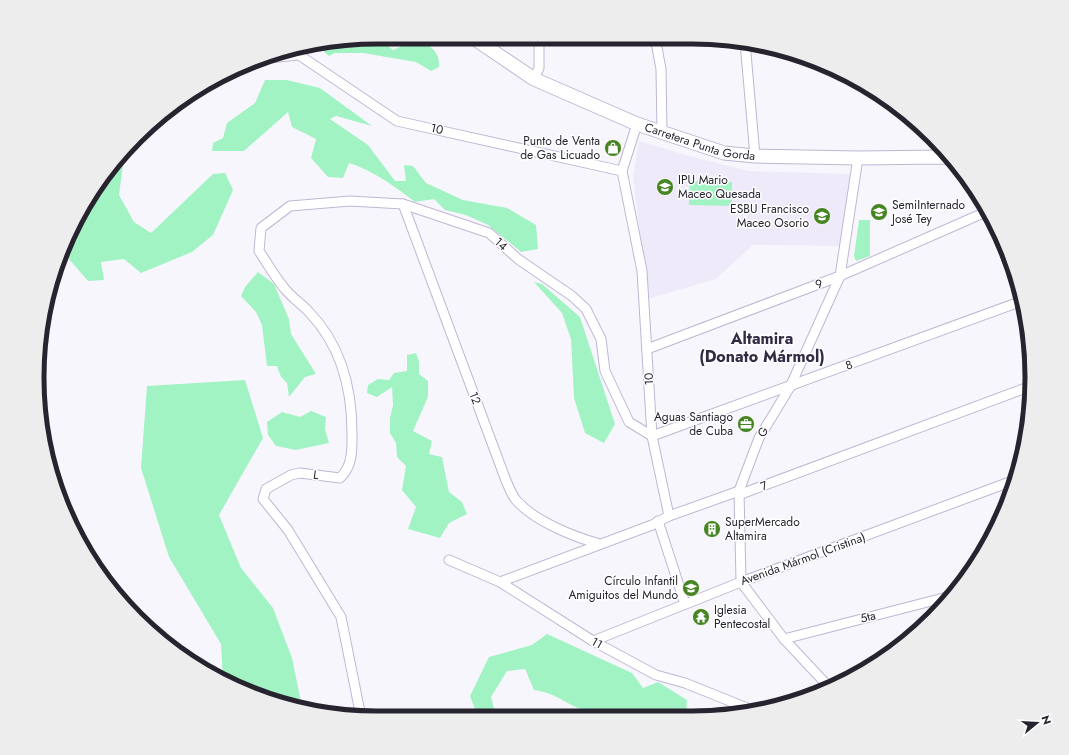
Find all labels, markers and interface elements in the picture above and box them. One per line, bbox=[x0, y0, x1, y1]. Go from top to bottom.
street label: Carretera Punta Gorda bbox=[642, 118, 756, 165]
street label: 10 bbox=[429, 119, 445, 139]
place label: Punto de Venta de Gas Licuado bbox=[520, 132, 600, 164]
shop icon: Punto de Venta de Gas Licuado bbox=[603, 138, 623, 158]
place label: IPU Mario Maceo Quesada bbox=[678, 171, 761, 203]
school or university icon: IPU Mario Maceo Quesada bbox=[655, 177, 675, 197]
place label: SemiInternado José Tey bbox=[890, 196, 966, 228]
place label: ESBU Francisco Maceo Osorio bbox=[730, 200, 809, 232]
school or university icon: SemiInternado José Tey bbox=[869, 202, 889, 222]
school or university icon: ESBU Francisco Maceo Osorio bbox=[812, 206, 832, 226]
street label: 14 bbox=[490, 233, 512, 255]
street label: 9 bbox=[813, 274, 826, 294]
district label: Altamira (Donato Mármol) bbox=[699, 327, 825, 368]
street label: 8 bbox=[843, 355, 855, 375]
street label: 10 bbox=[640, 372, 658, 386]
street label: 12 bbox=[464, 389, 486, 407]
place label: Aguas Santiago de Cuba bbox=[654, 408, 733, 440]
office icon: Aguas Santiago de Cuba bbox=[736, 414, 756, 434]
street label: G bbox=[753, 423, 773, 441]
street label: L bbox=[312, 466, 321, 484]
street label: 7 bbox=[758, 476, 771, 496]
place label: SuperMercado Altamira bbox=[725, 513, 800, 545]
building icon: SuperMercado Altamira bbox=[702, 519, 722, 539]
street label: Avenida Mármol (Cristina) bbox=[738, 528, 868, 590]
place label: Círculo Infantil Amiguitos del Mundo bbox=[568, 572, 678, 604]
school or university icon: Círculo Infantil Amiguitos del Mundo bbox=[681, 578, 701, 598]
place label: Iglesia Pentecostal bbox=[714, 601, 770, 633]
street label: 5ta bbox=[858, 606, 878, 628]
temple icon: Iglesia Pentecostal bbox=[691, 607, 711, 627]
street label: 11 bbox=[588, 633, 606, 653]
north arrow bbox=[1017, 703, 1057, 743]
text: N bbox=[1038, 713, 1055, 727]

